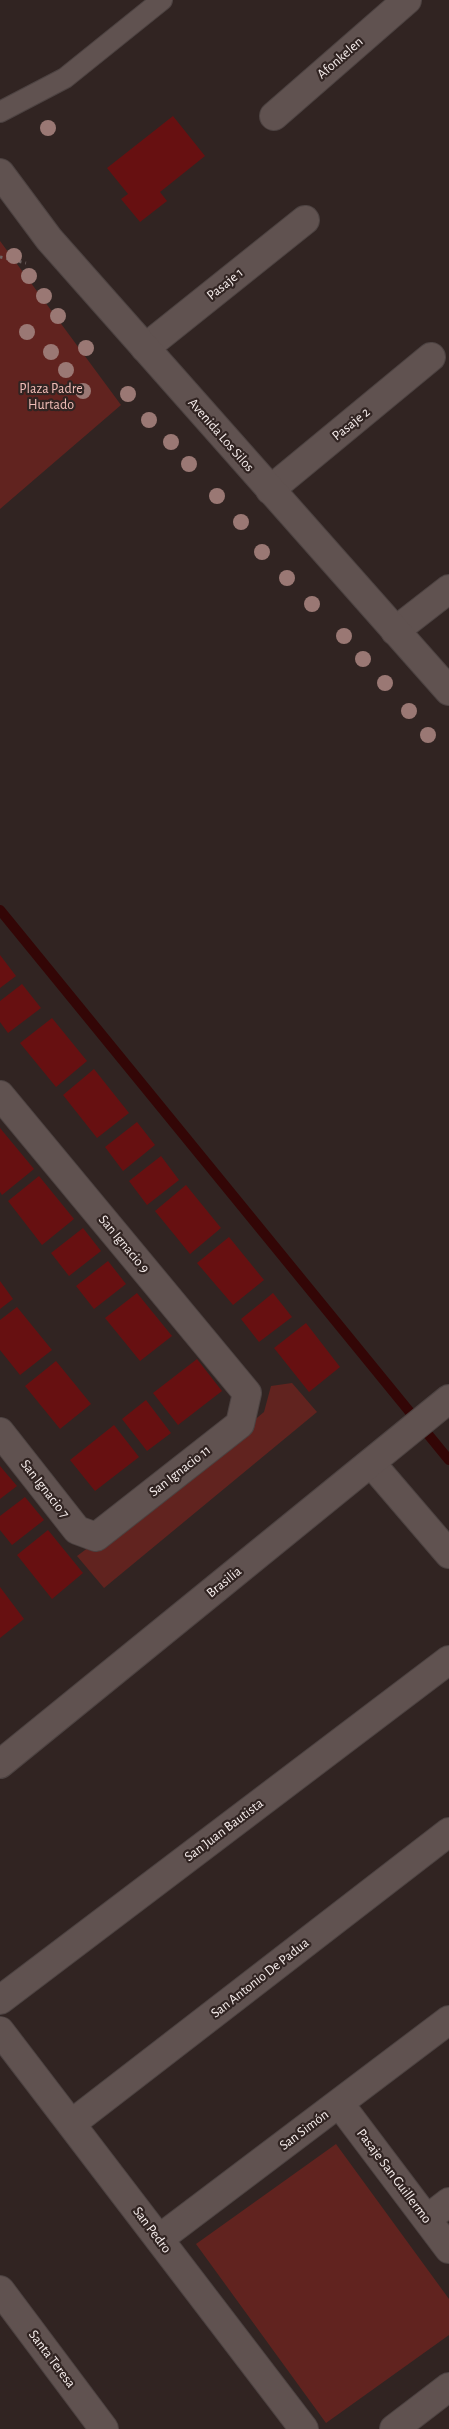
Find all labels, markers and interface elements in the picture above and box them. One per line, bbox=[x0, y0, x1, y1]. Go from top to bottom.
street label: Afonkelen bbox=[313, 33, 367, 83]
street label: Pasaje 1 bbox=[203, 264, 247, 304]
park label: Plaza Padre Hurtado bbox=[19, 381, 83, 414]
street label: Avenida Los Silos bbox=[184, 395, 258, 475]
street label: Pasaje 2 bbox=[329, 404, 373, 444]
street label: San Ignacio 9 bbox=[95, 1212, 153, 1276]
street label: San Ignacio 11 bbox=[146, 1442, 214, 1500]
street label: San Ignacio 7 bbox=[17, 1456, 73, 1522]
street label: Brasilia bbox=[203, 1563, 245, 1601]
street label: San Juan Bautista bbox=[181, 1795, 267, 1865]
street label: San Antonio De Padua bbox=[207, 1934, 313, 2022]
street label: San Simón bbox=[276, 2106, 332, 2154]
street label: Pasaje San Guillermo bbox=[353, 2125, 435, 2227]
street label: San Pedro bbox=[129, 2203, 175, 2257]
street label: Santa Teresa bbox=[25, 2327, 79, 2391]

